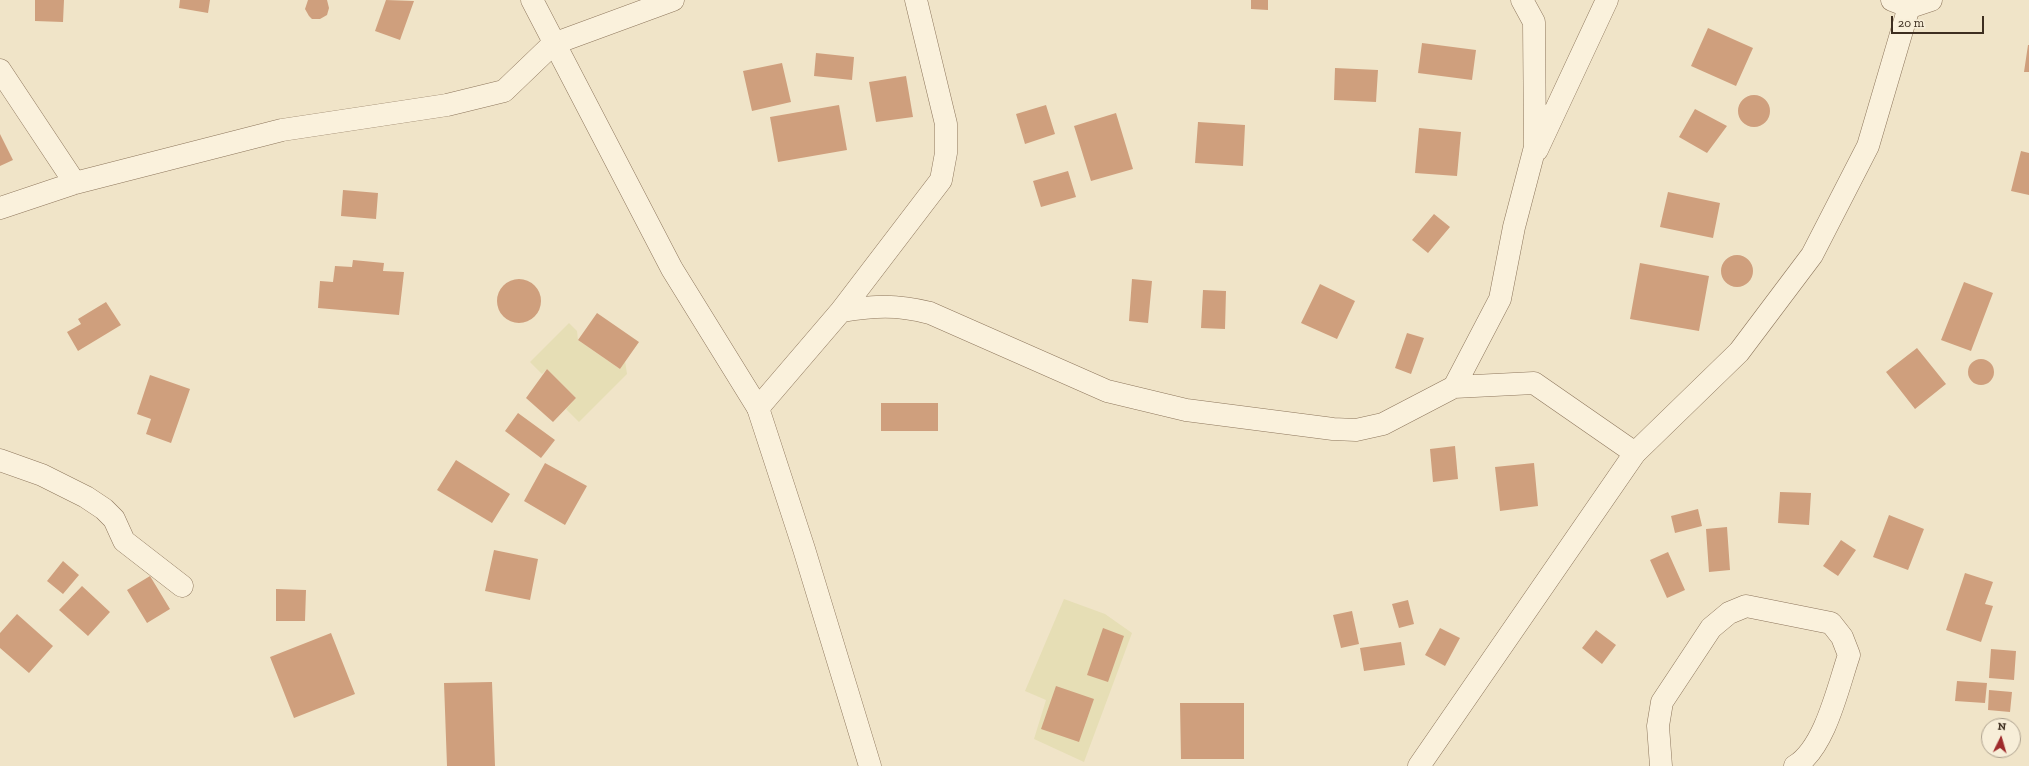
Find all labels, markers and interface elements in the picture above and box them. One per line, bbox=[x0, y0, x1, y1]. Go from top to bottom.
scale bar bbox=[1893, 8, 1986, 34]
text: 20 m bbox=[1898, 16, 1924, 30]
north arrow bbox=[1981, 718, 2021, 758]
text: N bbox=[1997, 720, 2007, 733]

